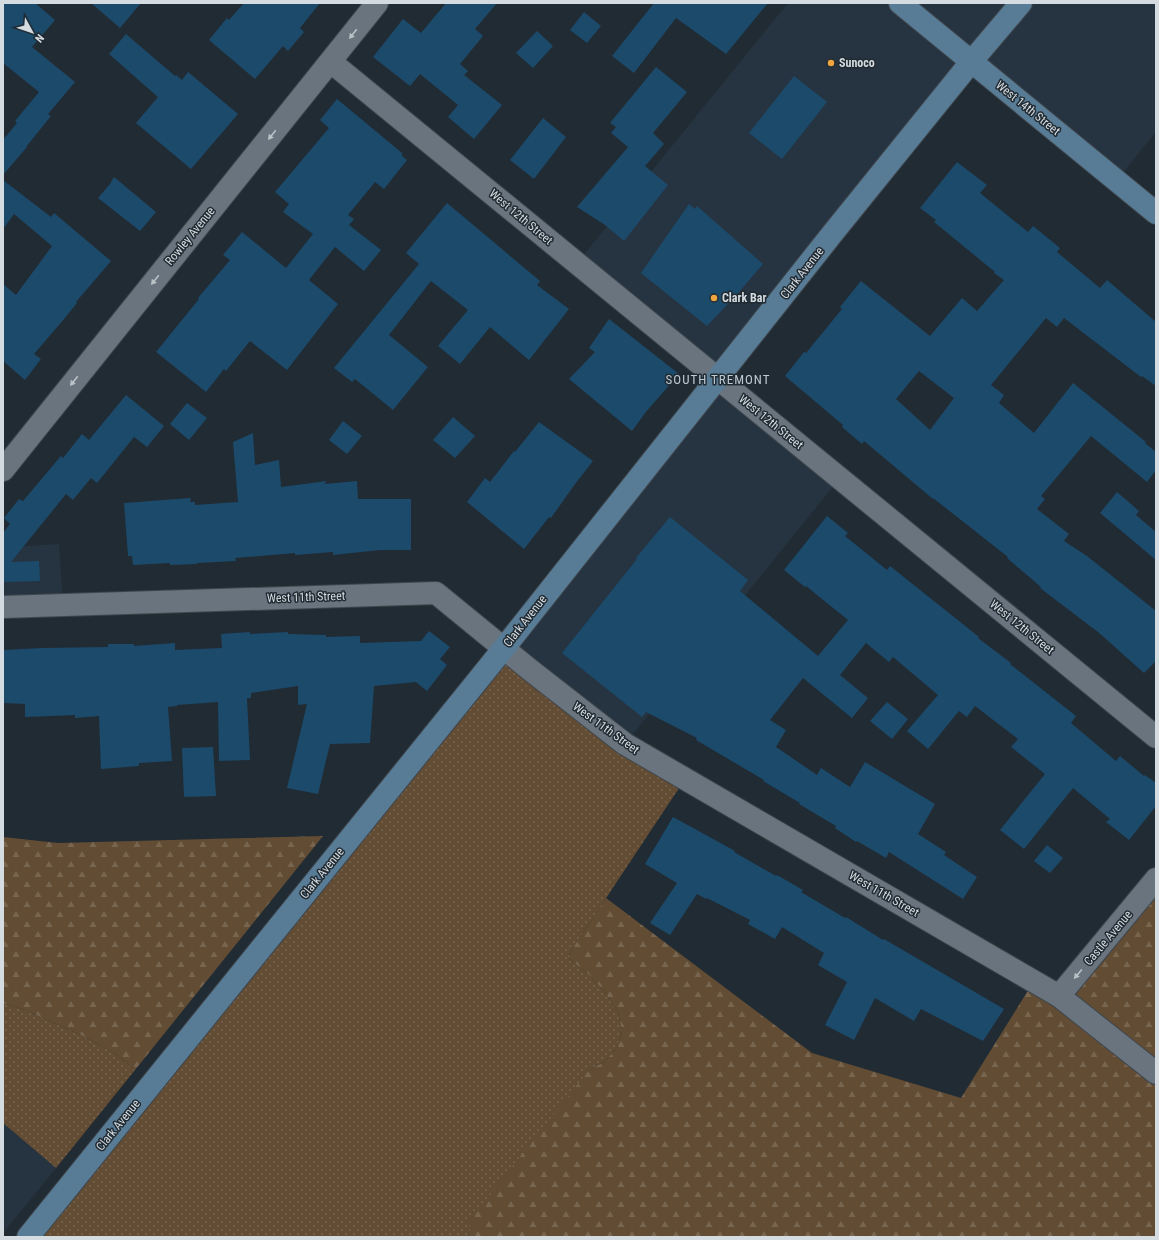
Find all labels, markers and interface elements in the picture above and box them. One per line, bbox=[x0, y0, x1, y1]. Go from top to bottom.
north arrow bbox=[12, 12, 52, 52]
one-way arrow bbox=[349, 28, 358, 39]
text: N bbox=[32, 31, 46, 45]
place label: Sunoco bbox=[839, 56, 875, 70]
marker: Sunoco bbox=[826, 58, 836, 68]
street label: West 14th Street bbox=[993, 78, 1063, 138]
one-way arrow bbox=[268, 130, 276, 141]
street label: West 12th Street bbox=[486, 186, 556, 248]
street label: Rowley Avenue bbox=[162, 204, 218, 268]
street label: Clark Avenue bbox=[777, 244, 827, 302]
one-way arrow bbox=[151, 274, 160, 285]
place label: Clark Bar bbox=[722, 291, 766, 305]
marker: Clark Bar bbox=[709, 293, 719, 303]
district label: SOUTH TREMONT bbox=[666, 372, 770, 387]
one-way arrow bbox=[69, 376, 78, 387]
street label: West 12th Street bbox=[736, 392, 806, 452]
street label: West 11th Street bbox=[267, 589, 346, 605]
street label: Clark Avenue bbox=[500, 592, 550, 650]
street label: West 12th Street bbox=[987, 597, 1057, 657]
street label: West 11th Street bbox=[570, 699, 642, 757]
street label: Clark Avenue bbox=[297, 844, 347, 901]
street label: West 11th Street bbox=[847, 868, 922, 920]
street label: Castle Avenue bbox=[1081, 907, 1135, 968]
one-way arrow bbox=[1073, 969, 1082, 979]
street label: Clark Avenue bbox=[93, 1096, 143, 1153]

